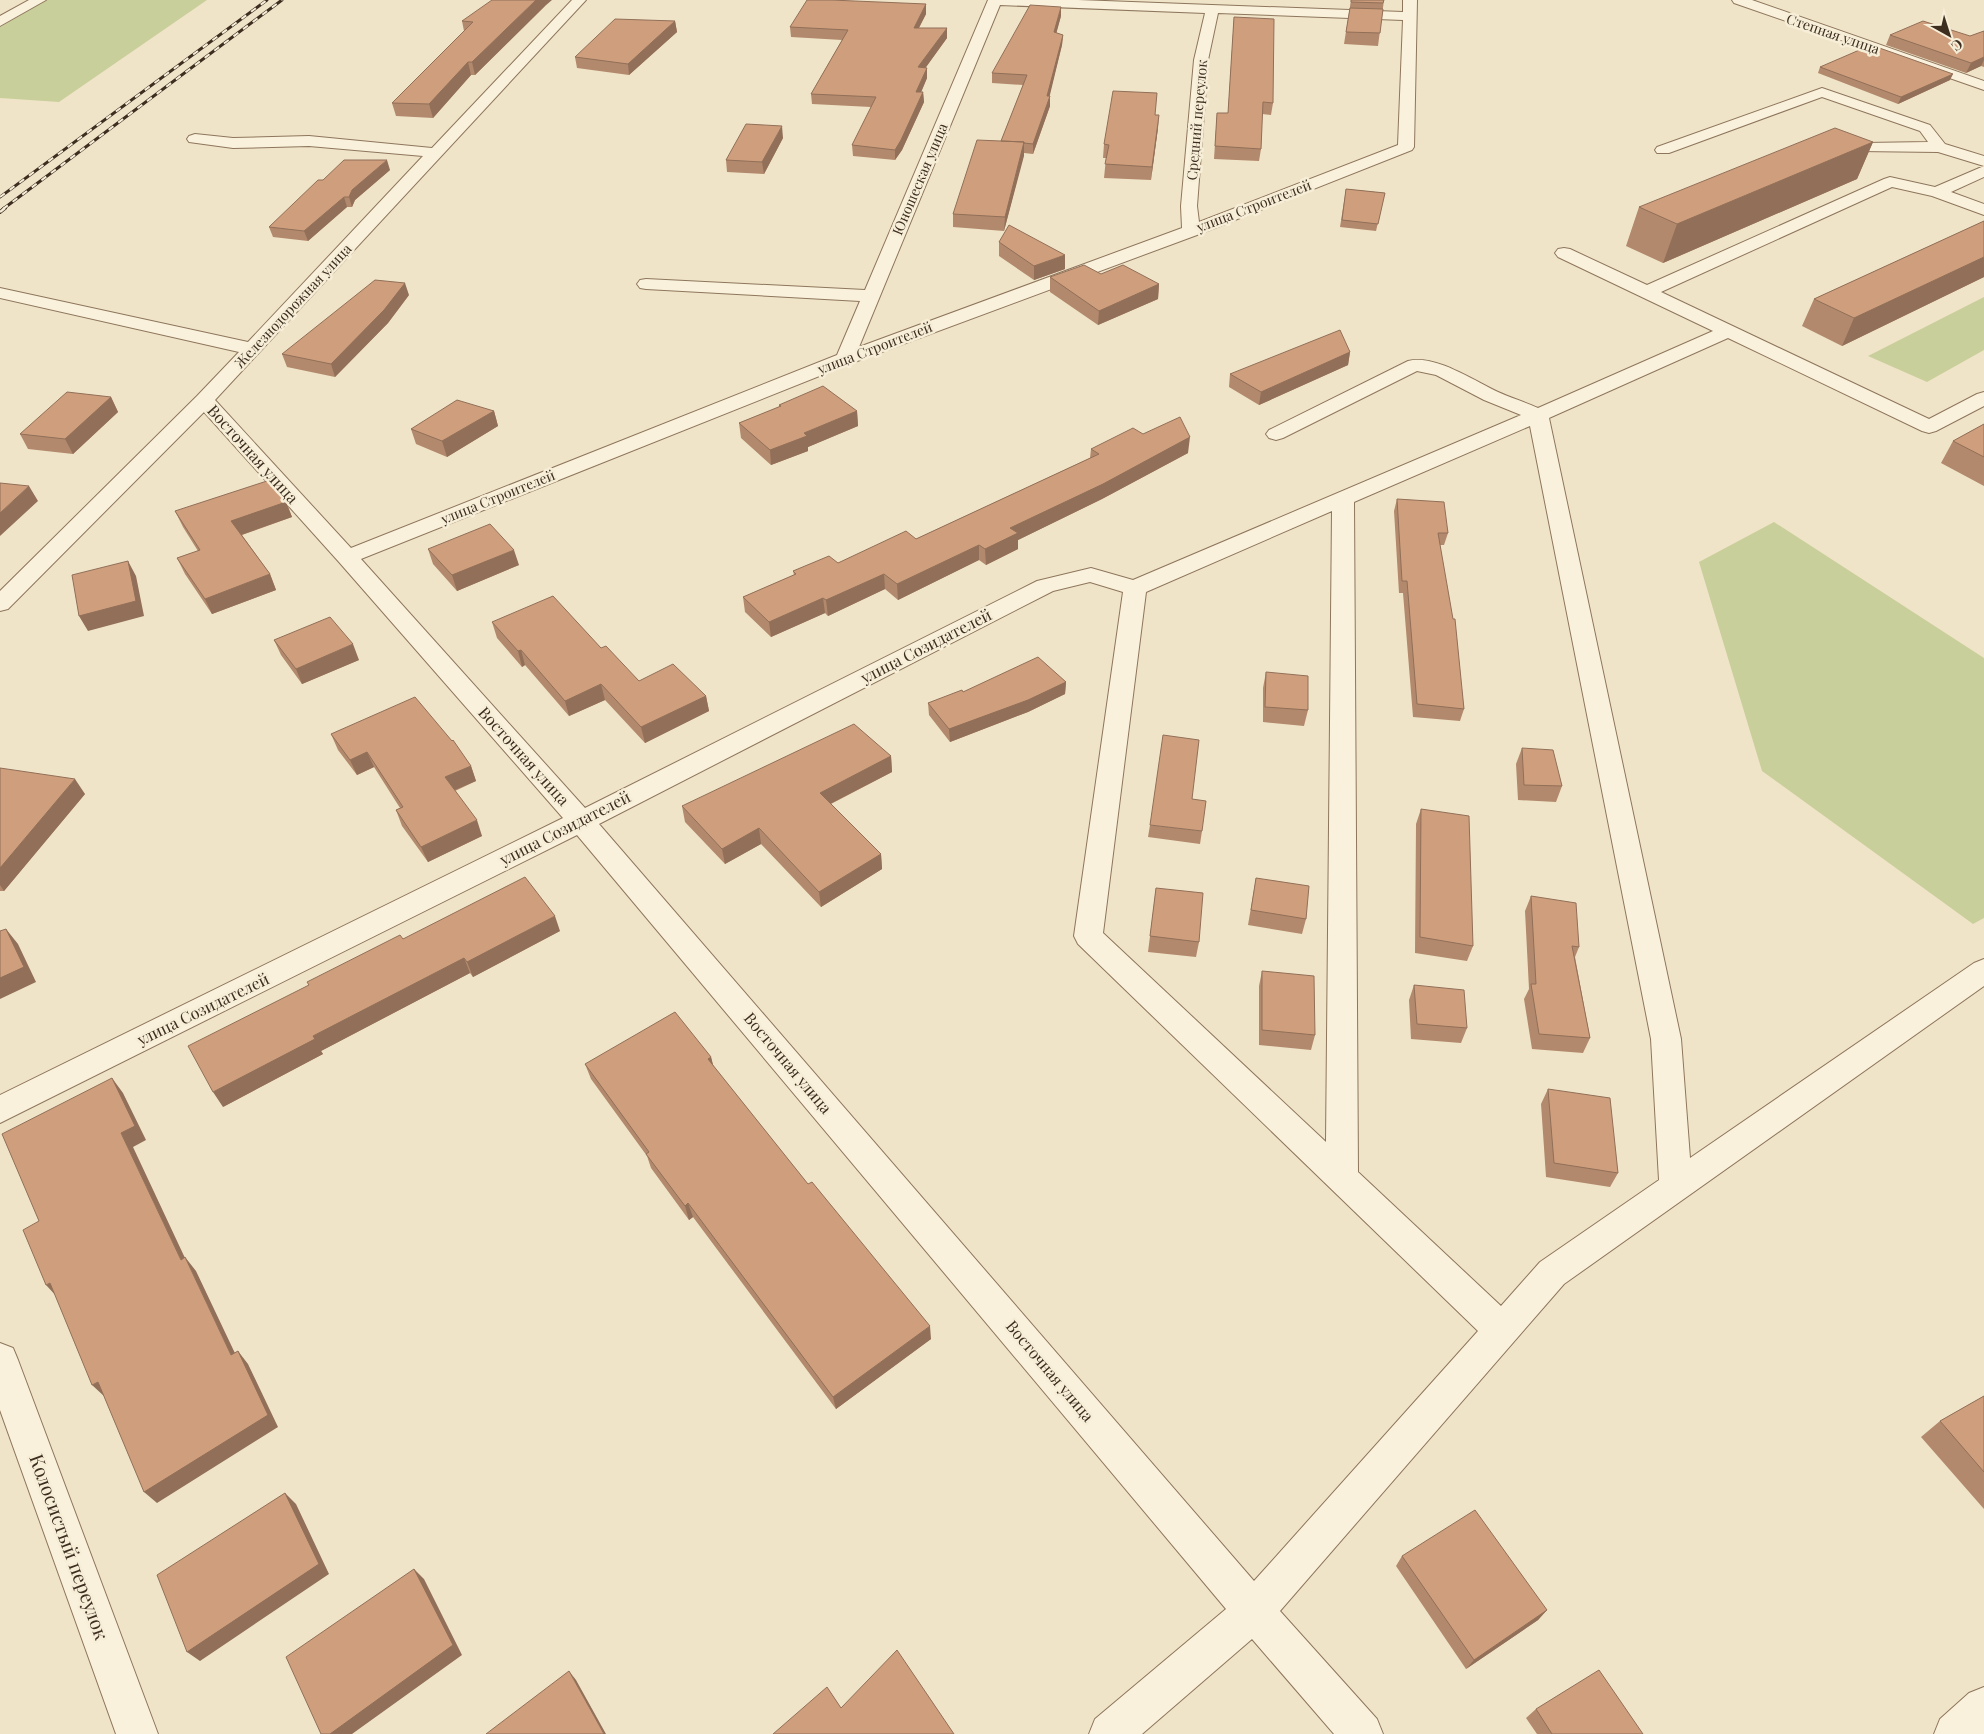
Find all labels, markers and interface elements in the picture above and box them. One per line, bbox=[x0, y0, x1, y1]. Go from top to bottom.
street label: Степная улица bbox=[1784, 9, 1882, 58]
north arrow bbox=[1924, 10, 1974, 60]
text: С bbox=[1948, 35, 1967, 56]
street label: Средний переулок bbox=[1182, 59, 1211, 181]
street label: Юношеская улица bbox=[887, 120, 952, 238]
street label: улица Строителей bbox=[1193, 175, 1314, 237]
street label: Железнодорожная улица bbox=[230, 239, 355, 372]
street label: улица Строителей bbox=[814, 317, 935, 379]
street label: Восточная улица bbox=[203, 400, 303, 508]
street label: улица Строителей bbox=[437, 465, 558, 528]
street label: улица Созидателей bbox=[856, 603, 995, 688]
street label: Восточная улица bbox=[474, 702, 574, 810]
street label: улица Созидателей bbox=[495, 785, 634, 870]
street label: улица Созидателей bbox=[132, 967, 272, 1050]
street label: Восточная улица bbox=[740, 1008, 837, 1118]
street label: Восточная улица bbox=[1002, 1316, 1099, 1426]
street label: Колосистый переулок bbox=[24, 1450, 116, 1643]

